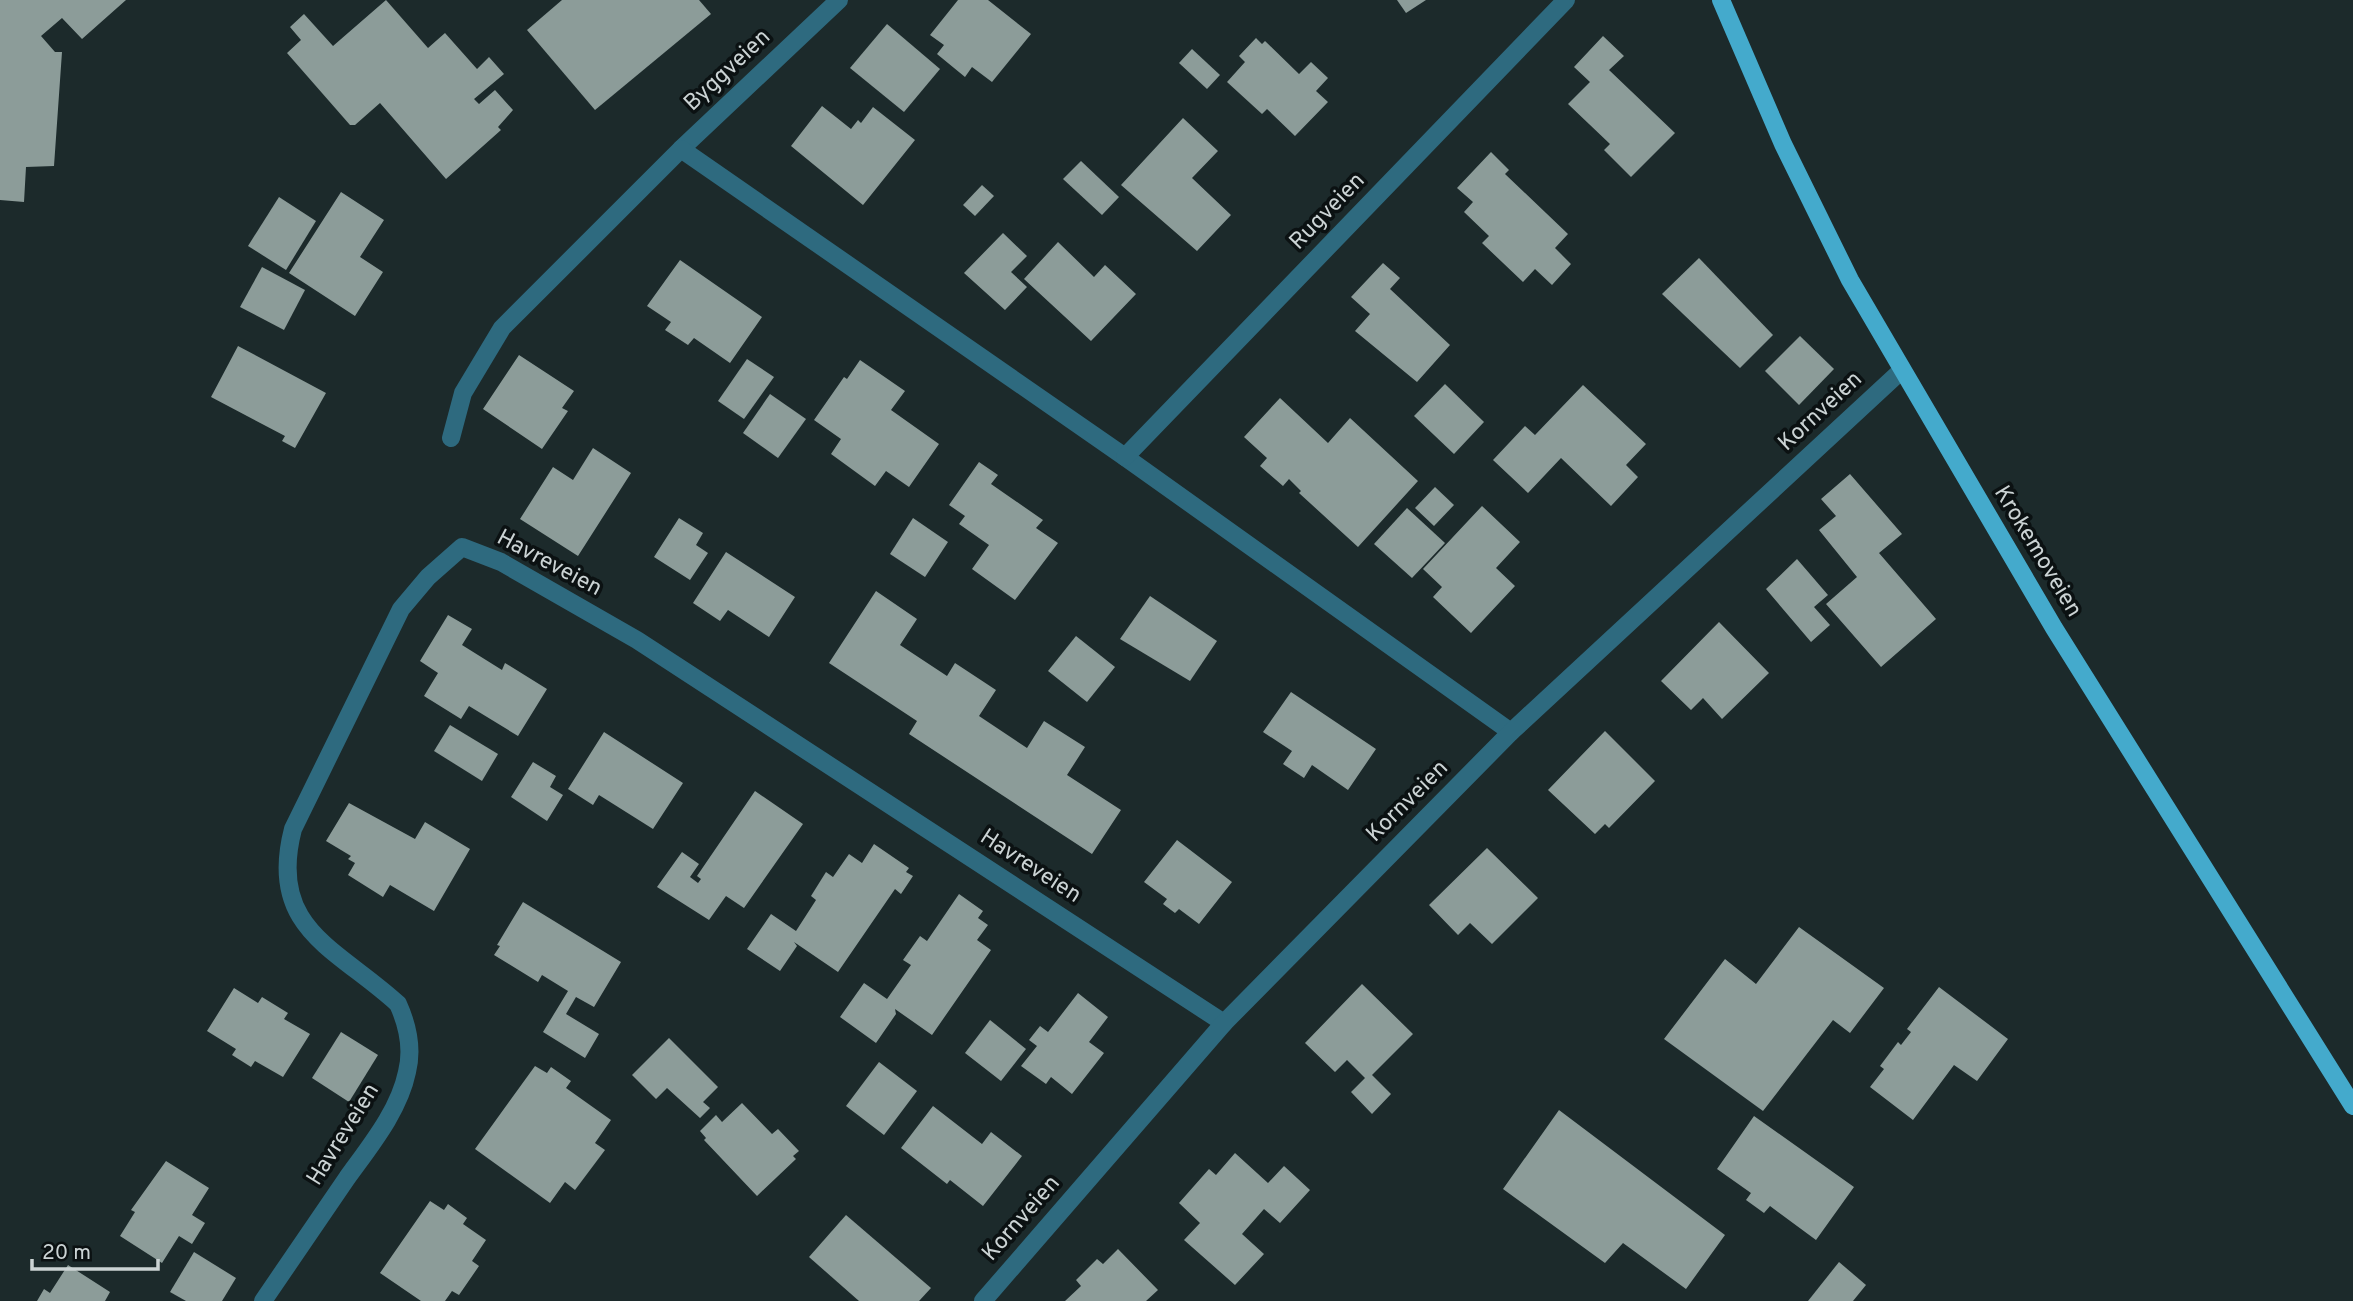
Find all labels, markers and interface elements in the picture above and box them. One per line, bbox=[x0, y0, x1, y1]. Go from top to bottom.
street label: Byggveien bbox=[679, 24, 777, 118]
street label: Rugveien bbox=[1284, 167, 1372, 257]
street label: Kornveien bbox=[1773, 366, 1869, 458]
street label: Krokemoveien bbox=[1986, 481, 2088, 623]
street label: Havreveien bbox=[491, 524, 607, 604]
street label: Kornveien bbox=[1361, 755, 1455, 849]
street label: Havreveien bbox=[974, 823, 1086, 911]
street label: Havreveien bbox=[301, 1078, 387, 1192]
street label: Kornveien bbox=[977, 1170, 1067, 1268]
scale bar bbox=[32, 1228, 158, 1272]
text: 20 m bbox=[42, 1240, 91, 1267]

